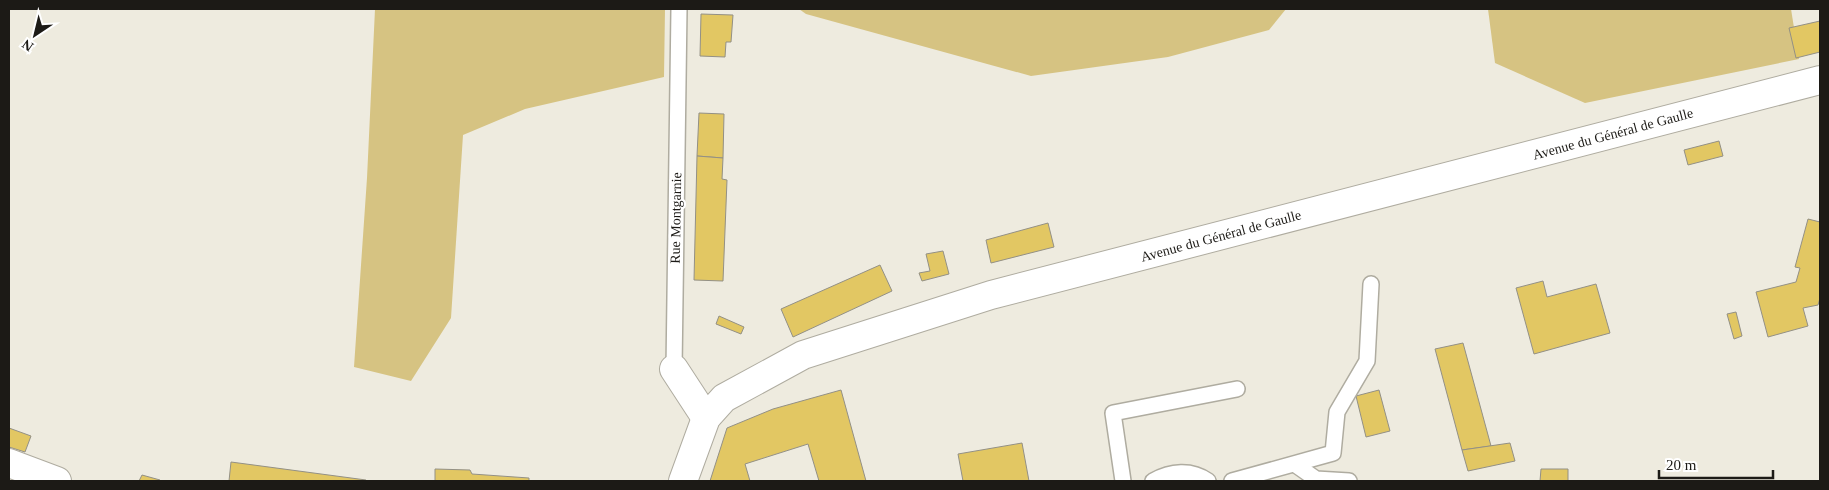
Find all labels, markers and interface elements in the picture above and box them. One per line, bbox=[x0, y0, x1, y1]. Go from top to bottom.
north arrow bbox=[10, 10, 60, 60]
text: N bbox=[19, 36, 36, 54]
street label: Avenue du Général de Gaulle bbox=[1531, 105, 1695, 163]
street label: Rue Montgarnie bbox=[668, 172, 684, 264]
street label: Avenue du Général de Gaulle bbox=[1139, 207, 1303, 265]
scale bar bbox=[1659, 448, 1773, 480]
text: 20 m bbox=[1666, 457, 1697, 473]

